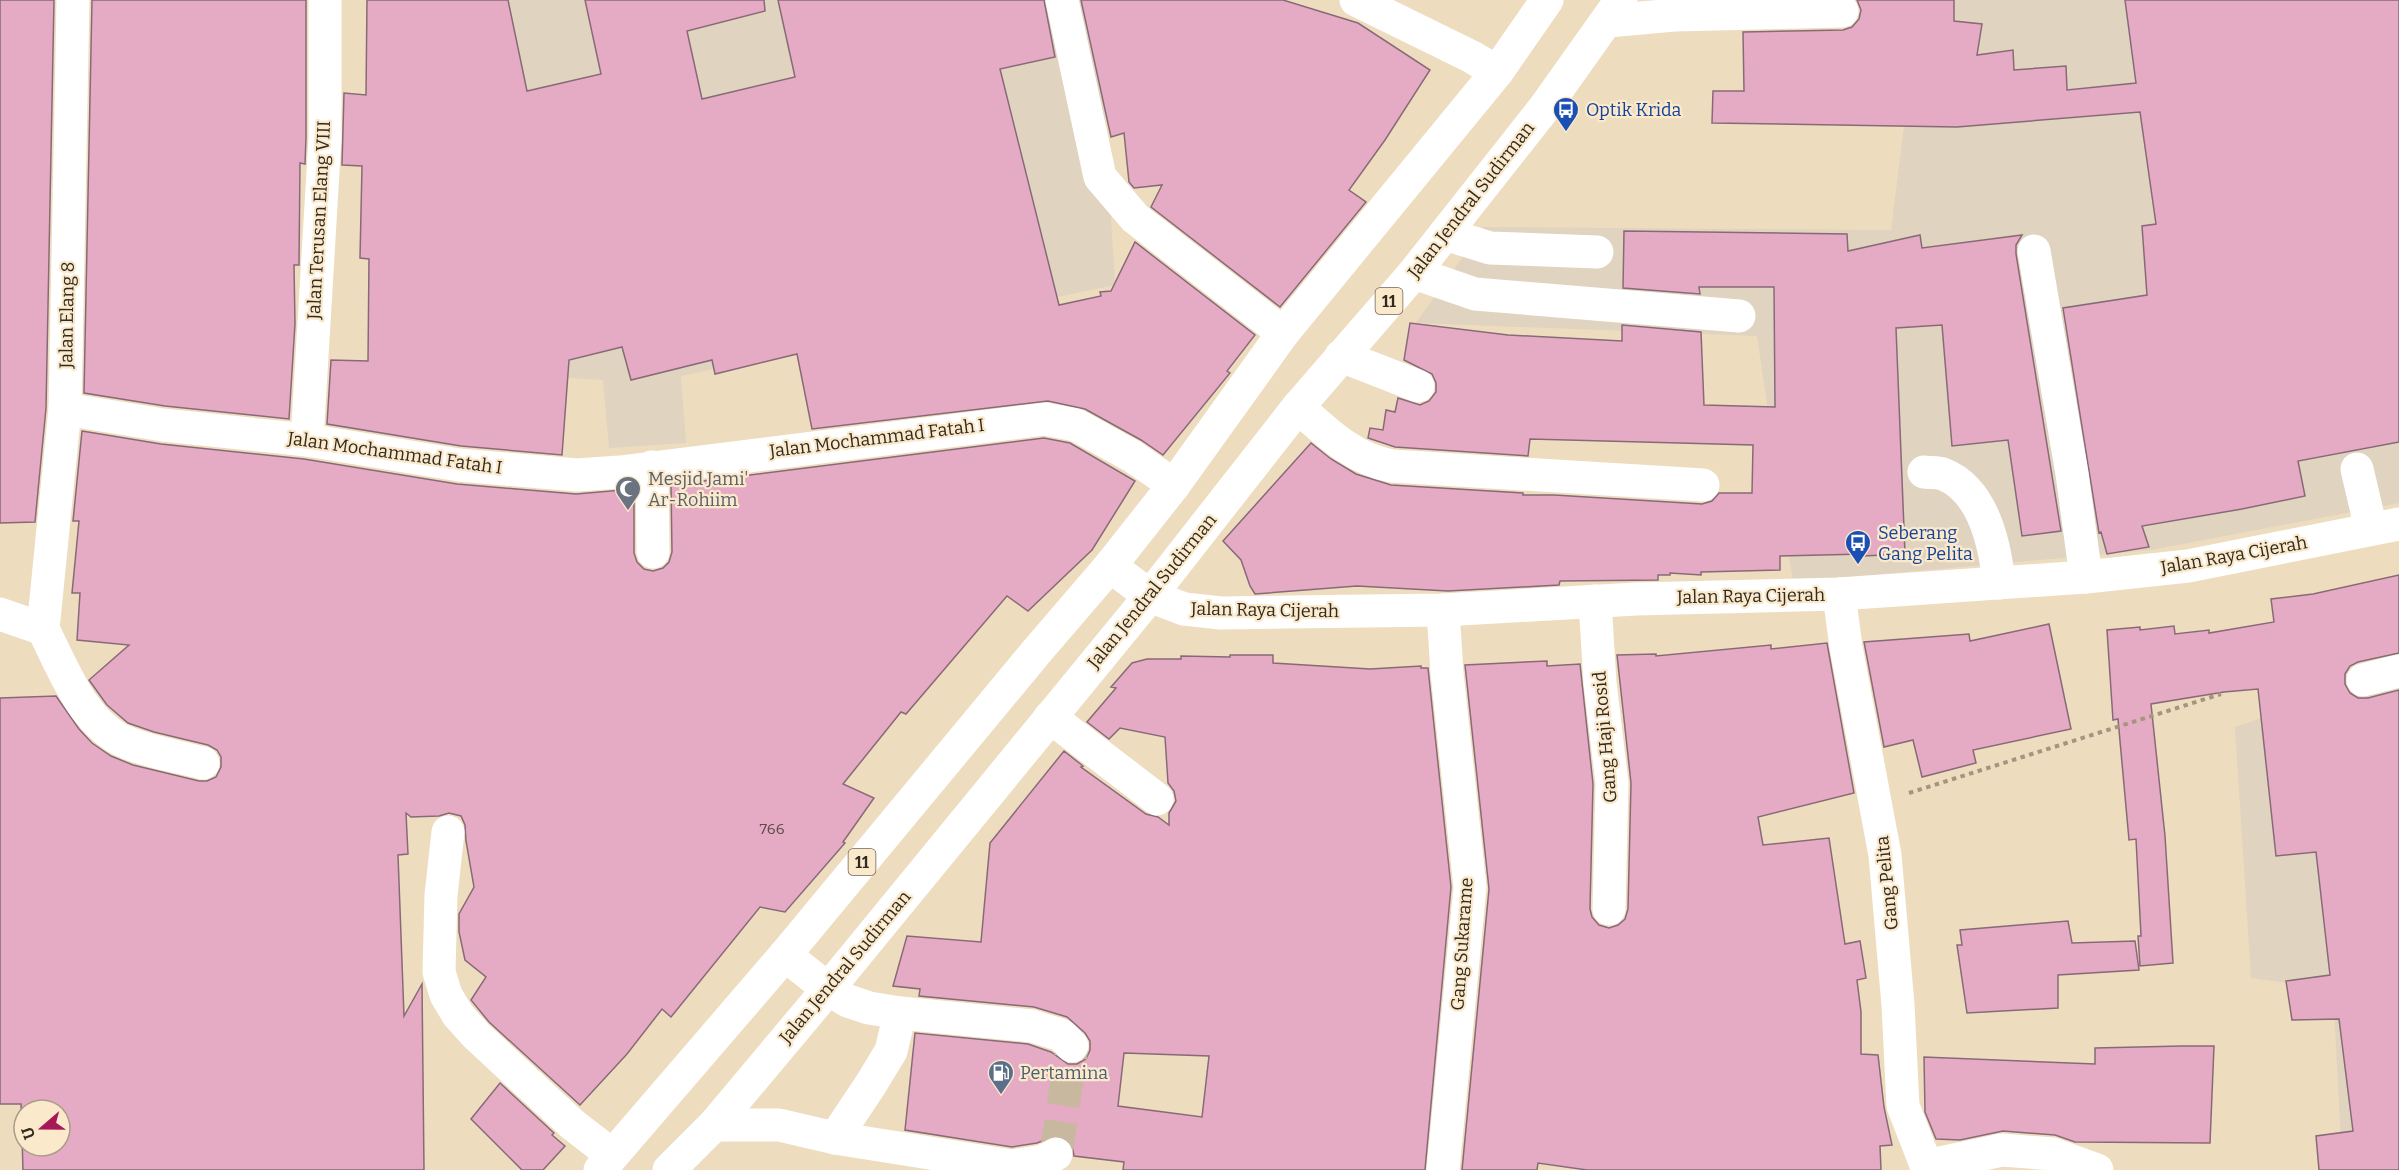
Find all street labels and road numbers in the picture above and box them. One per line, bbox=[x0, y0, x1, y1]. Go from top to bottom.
street label: Jalan Jendral Sudirman bbox=[1402, 117, 1539, 283]
street label: Jalan Terusan Elang VIII bbox=[303, 120, 335, 321]
street label: Jalan Elang 8 bbox=[55, 261, 79, 370]
road number: 11 bbox=[1376, 288, 1402, 314]
street label: Jalan Mochammad Fatah I bbox=[767, 414, 986, 462]
street label: Jalan Mochammad Fatah I bbox=[285, 427, 504, 479]
street label: Jalan Jendral Sudirman bbox=[1082, 509, 1222, 674]
street label: Jalan Raya Cijerah bbox=[2158, 531, 2309, 579]
street label: Jalan Raya Cijerah bbox=[1676, 584, 1825, 608]
street label: Jalan Raya Cijerah bbox=[1190, 598, 1339, 622]
street label: Gang Haji Rosid bbox=[1588, 670, 1622, 804]
street label: Gang Pelita bbox=[1871, 834, 1903, 931]
road number: 11 bbox=[848, 849, 876, 875]
street label: Gang Sukarame bbox=[1446, 877, 1478, 1011]
street label: Jalan Jendral Sudirman bbox=[774, 886, 916, 1049]

